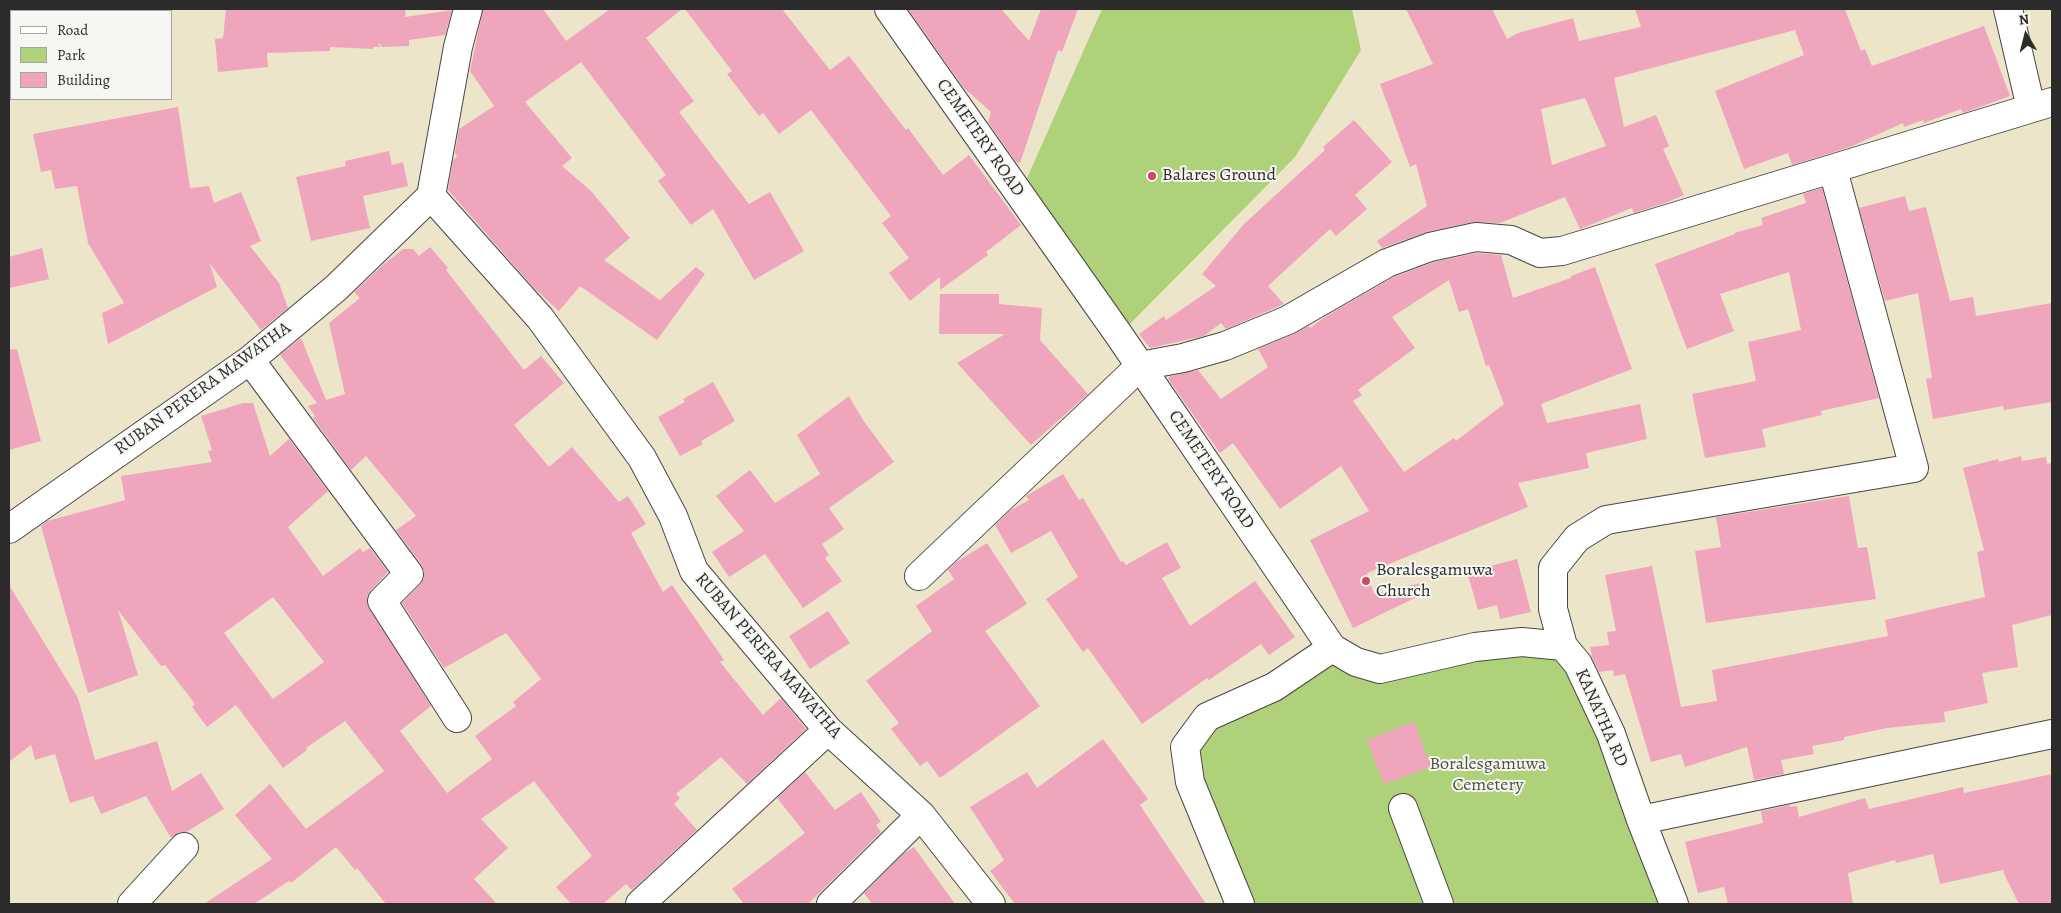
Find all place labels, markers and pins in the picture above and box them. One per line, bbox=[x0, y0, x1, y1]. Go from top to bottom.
place label: Balares Ground bbox=[1162, 165, 1276, 187]
marker: Balares Ground bbox=[1146, 170, 1158, 182]
place label: Boralesgamuwa Church bbox=[1376, 560, 1493, 602]
marker: Boralesgamuwa Church bbox=[1360, 575, 1372, 587]

